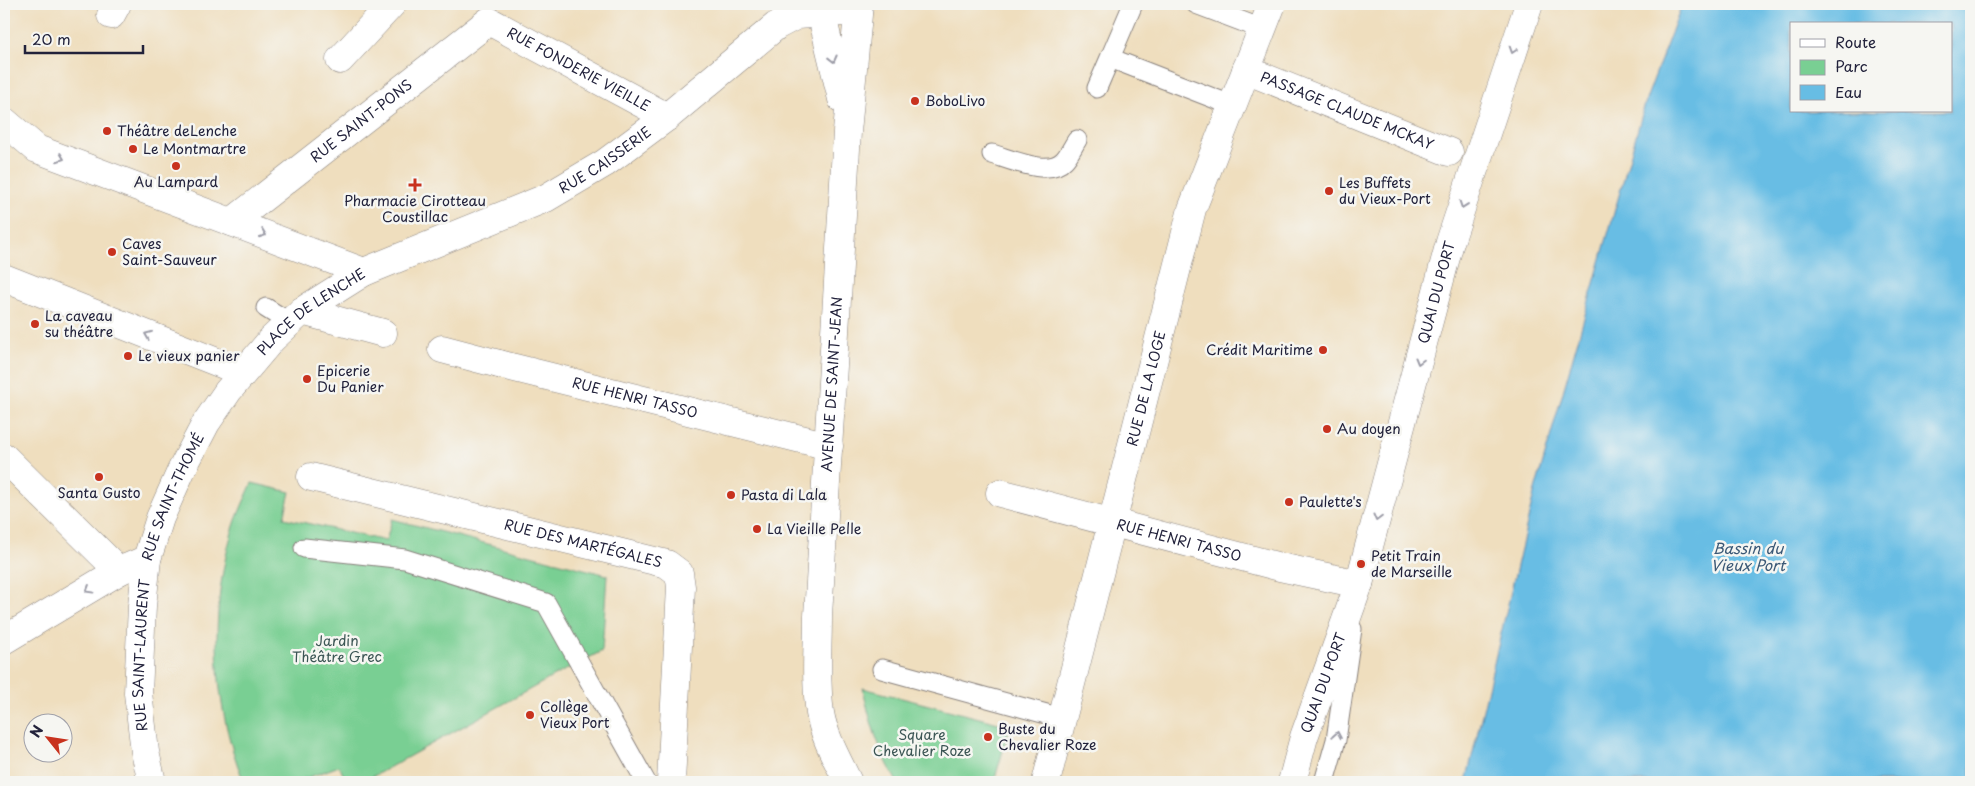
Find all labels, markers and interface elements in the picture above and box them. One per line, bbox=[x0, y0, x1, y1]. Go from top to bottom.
scale bar bbox=[25, 22, 142, 54]
street label: RUE FONDERIE VIEILLE bbox=[503, 22, 654, 116]
legend bbox=[1790, 22, 1952, 112]
text: 20 m bbox=[32, 27, 71, 50]
text: Route bbox=[1835, 30, 1876, 53]
one-way arrow bbox=[1509, 45, 1519, 54]
text: Parc bbox=[1835, 54, 1868, 77]
one-way arrow bbox=[827, 55, 838, 64]
street label: PASSAGE CLAUDE MCKAY bbox=[1257, 66, 1437, 155]
street label: RUE SAINT-PONS bbox=[305, 74, 416, 167]
text: Eau bbox=[1835, 80, 1862, 103]
place label: BoboLivo bbox=[925, 90, 985, 111]
marker: BoboLivo bbox=[909, 95, 921, 107]
place label: Théâtre deLenche bbox=[117, 120, 237, 141]
street label: RUE CAISSERIE bbox=[554, 121, 656, 198]
marker: Théâtre deLenche bbox=[101, 125, 113, 137]
place label: Le Montmartre bbox=[143, 138, 246, 159]
marker: Le Montmartre bbox=[127, 143, 139, 155]
one-way arrow bbox=[57, 152, 65, 162]
marker: Au Lampard bbox=[170, 160, 182, 172]
place label: Au Lampard bbox=[134, 171, 219, 192]
place label: Les Buffets du Vieux-Port bbox=[1339, 172, 1431, 209]
marker: Pharmacie Cirotteau Coustillac bbox=[409, 179, 421, 191]
marker: Les Buffets du Vieux-Port bbox=[1323, 185, 1335, 197]
place label: Pharmacie Cirotteau Coustillac bbox=[344, 190, 486, 227]
one-way arrow bbox=[1459, 200, 1469, 208]
one-way arrow bbox=[258, 228, 267, 238]
place label: Caves Saint-Sauveur bbox=[122, 233, 217, 270]
street label: QUAI DU PORT bbox=[1412, 238, 1460, 346]
marker: Caves Saint-Sauveur bbox=[106, 246, 118, 258]
street label: PLACE DE LENCHE bbox=[252, 263, 369, 359]
street label: AVENUE DE SAINT-JEAN bbox=[816, 296, 847, 473]
place label: La caveau su théâtre bbox=[45, 305, 113, 342]
marker: La caveau su théâtre bbox=[29, 318, 41, 330]
street label: RUE DE LA LOGE bbox=[1121, 328, 1171, 448]
one-way arrow bbox=[144, 331, 153, 341]
place label: Crédit Maritime bbox=[1206, 339, 1313, 360]
marker: Crédit Maritime bbox=[1317, 344, 1329, 356]
place label: Le vieux panier bbox=[138, 345, 240, 366]
marker: Le vieux panier bbox=[122, 350, 134, 362]
one-way arrow bbox=[1414, 356, 1424, 364]
place label: Epicerie Du Panier bbox=[317, 360, 384, 397]
street label: RUE HENRI TASSO bbox=[570, 372, 700, 423]
marker: Epicerie Du Panier bbox=[301, 373, 313, 385]
place label: Au doyen bbox=[1337, 418, 1401, 439]
marker: Au doyen bbox=[1321, 423, 1333, 435]
street label: RUE SAINT-THOMÉ bbox=[136, 429, 209, 563]
marker: Santa Gusto bbox=[93, 471, 105, 483]
place label: Santa Gusto bbox=[57, 482, 141, 503]
place label: Pasta di Lala bbox=[741, 484, 827, 505]
marker: Pasta di Lala bbox=[725, 489, 737, 501]
place label: Paulette's bbox=[1299, 491, 1362, 512]
marker: Paulette's bbox=[1283, 496, 1295, 508]
street label: RUE HENRI TASSO bbox=[1114, 513, 1244, 566]
one-way arrow bbox=[1372, 513, 1382, 521]
street label: RUE DES MARTÉGALES bbox=[502, 514, 664, 572]
place label: La Vieille Pelle bbox=[767, 518, 862, 539]
marker: La Vieille Pelle bbox=[751, 523, 763, 535]
water label: Bassin du Vieux Port bbox=[1711, 536, 1787, 576]
place label: Petit Train de Marseille bbox=[1371, 545, 1453, 582]
marker: Petit Train de Marseille bbox=[1355, 558, 1367, 570]
street label: RUE SAINT-LAURENT bbox=[127, 578, 155, 733]
one-way arrow bbox=[85, 583, 94, 593]
street label: QUAI DU PORT bbox=[1295, 629, 1351, 736]
park label: Jardin Théâtre Grec bbox=[292, 630, 382, 667]
place label: Collège Vieux Port bbox=[540, 696, 610, 733]
marker: Collège Vieux Port bbox=[524, 709, 536, 721]
north arrow bbox=[22, 714, 72, 764]
place label: Buste du Chevalier Roze bbox=[998, 718, 1097, 755]
text: N bbox=[24, 721, 48, 741]
park label: Square Chevalier Roze bbox=[873, 724, 971, 761]
marker: Buste du Chevalier Roze bbox=[982, 731, 994, 743]
one-way arrow bbox=[1331, 731, 1341, 740]

